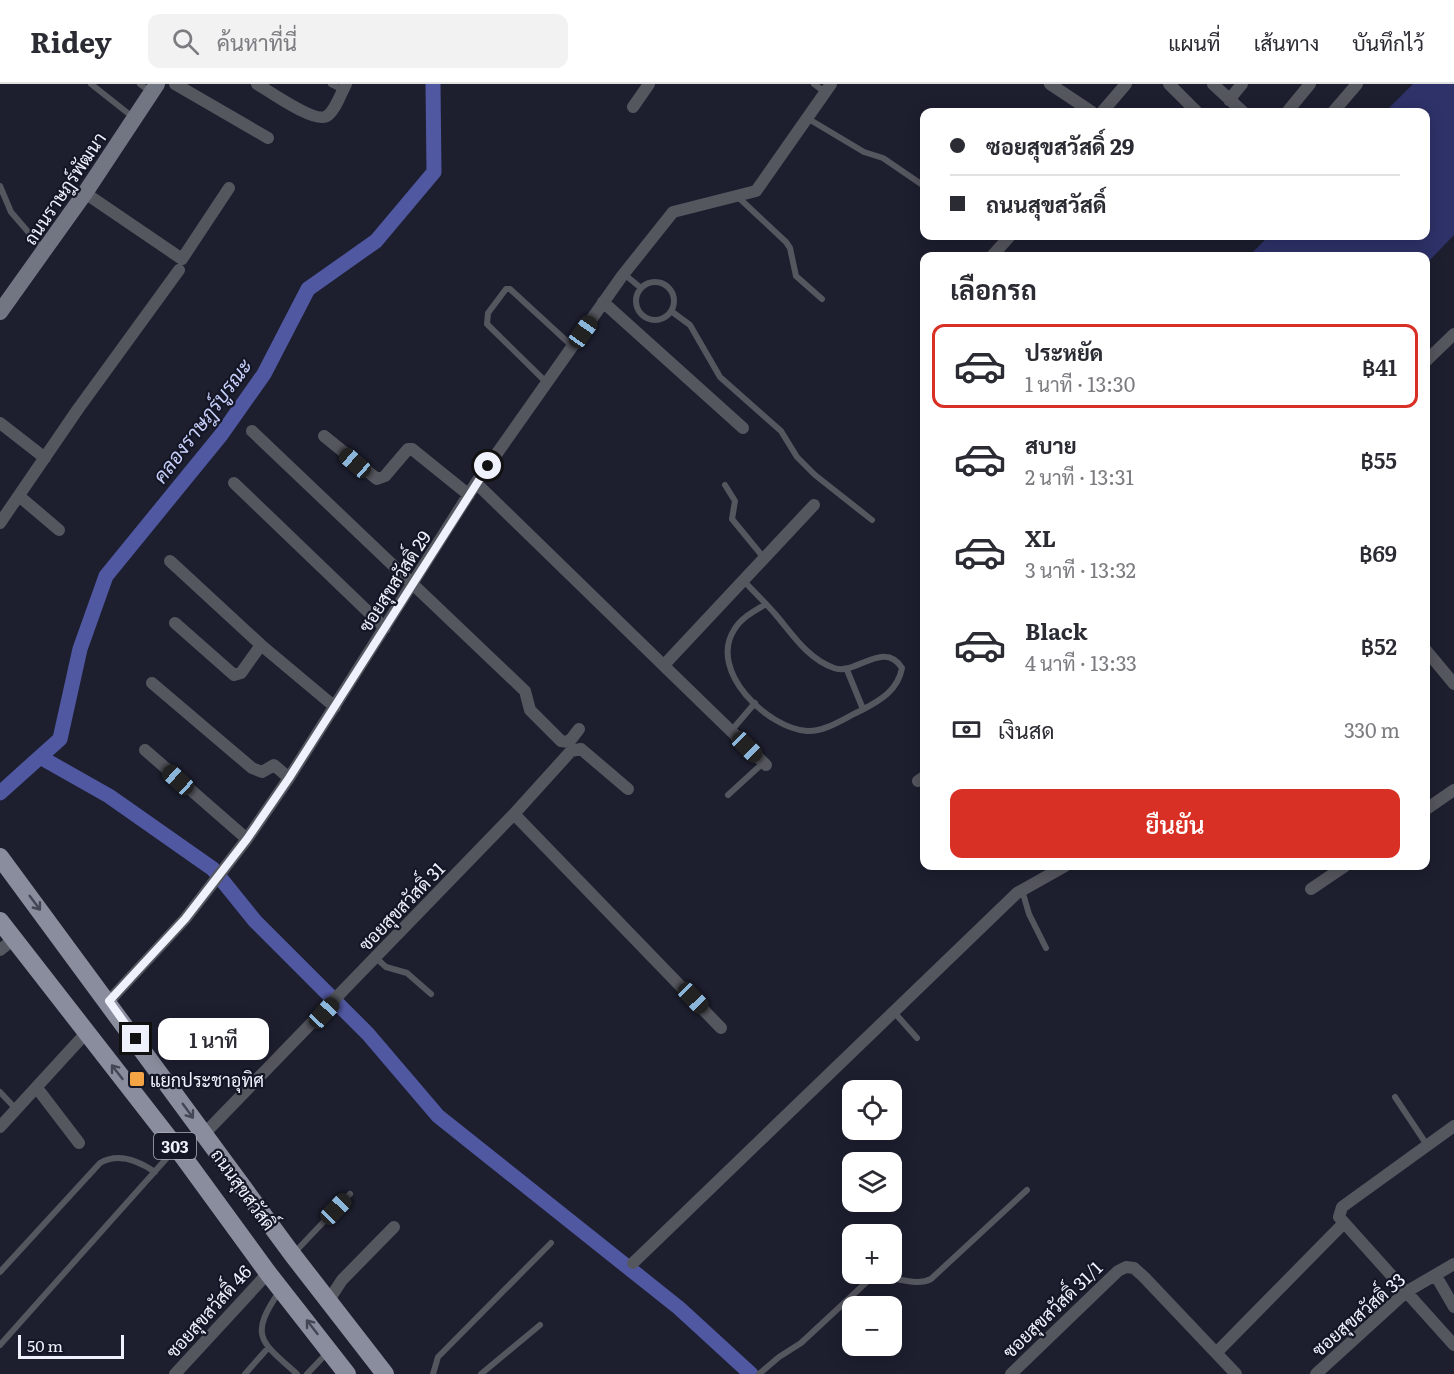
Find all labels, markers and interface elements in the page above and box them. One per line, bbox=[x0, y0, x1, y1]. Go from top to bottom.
search box bbox=[148, 14, 568, 68]
text: Ridey bbox=[30, 20, 112, 62]
icon: search bbox=[169, 25, 202, 58]
text: ค้นหาที่นี่ bbox=[217, 25, 297, 58]
text: แผนที่ bbox=[1168, 26, 1221, 57]
text: เส้นทาง bbox=[1254, 26, 1319, 57]
text: บันทึกไว้ bbox=[1352, 26, 1424, 57]
street label: ถนนราษฎร์พัฒนา bbox=[16, 126, 112, 250]
text: ซอยสุขสวัสดิ์ 29 bbox=[986, 129, 1134, 162]
text: ถนนสุขสวัสดิ์ bbox=[986, 187, 1107, 220]
text: เลือกรถ bbox=[950, 268, 1037, 308]
car bbox=[565, 312, 601, 352]
text: ประหยัด bbox=[1025, 335, 1103, 368]
icon: car bbox=[953, 339, 1007, 393]
text: ฿41 bbox=[1362, 350, 1397, 383]
water label: คลองราษฎร์บูรณะ bbox=[144, 351, 260, 490]
text: 1 นาที · 13:30 bbox=[1025, 368, 1135, 398]
text: สบาย bbox=[1025, 428, 1077, 461]
icon: car bbox=[953, 432, 1007, 486]
text: ฿55 bbox=[1361, 443, 1397, 476]
car bbox=[336, 444, 374, 482]
route start bbox=[474, 452, 501, 479]
text: 2 นาที · 13:31 bbox=[1025, 461, 1134, 491]
text: XL bbox=[1025, 521, 1056, 554]
street label: ซอยสุขสวัสดิ์ 29 bbox=[350, 524, 437, 637]
icon: car bbox=[953, 525, 1007, 579]
text: ฿69 bbox=[1359, 536, 1397, 569]
text: 3 นาที · 13:32 bbox=[1025, 554, 1136, 584]
text: Black bbox=[1025, 614, 1087, 647]
icon: car bbox=[953, 618, 1007, 672]
text: ฿52 bbox=[1361, 629, 1397, 662]
text: 4 นาที · 13:33 bbox=[1025, 647, 1137, 677]
icon: cash bbox=[950, 713, 983, 746]
text: เงินสด bbox=[998, 713, 1055, 746]
text: 330 m bbox=[1344, 714, 1400, 744]
car bbox=[728, 728, 766, 766]
car bbox=[159, 761, 197, 799]
button: ยืนยัน bbox=[950, 789, 1400, 858]
street label: ซอยสุขสวัสดิ์ 31 bbox=[351, 855, 450, 957]
one-way arrow bbox=[29, 895, 41, 911]
car bbox=[674, 979, 712, 1017]
car bbox=[305, 994, 343, 1032]
callout: 1 นาที bbox=[157, 1018, 268, 1060]
text: 1 นาที bbox=[189, 1024, 238, 1054]
route end bbox=[122, 1025, 149, 1052]
one-way arrow bbox=[111, 1064, 124, 1080]
place label: แยกประชาอุทิศ bbox=[150, 1066, 264, 1093]
marker: แยกประชาอุทิศ bbox=[128, 1070, 146, 1088]
map controls bbox=[842, 1080, 902, 1356]
button: locate bbox=[842, 1080, 902, 1140]
one-way arrow bbox=[182, 1103, 194, 1119]
road number: 303 bbox=[154, 1133, 196, 1159]
street label: ถนนสุขสวัสดิ์ bbox=[205, 1142, 284, 1235]
button: layers bbox=[842, 1152, 902, 1212]
car bbox=[317, 1190, 355, 1228]
button: + bbox=[842, 1224, 902, 1284]
street label: ซอยสุขสวัสดิ์ 31/1 bbox=[995, 1253, 1108, 1364]
street label: ซอยสุขสวัสดิ์ 46 bbox=[158, 1257, 257, 1364]
street label: ซอยสุขสวัสดิ์ 33 bbox=[1304, 1265, 1411, 1362]
button: − bbox=[842, 1296, 902, 1356]
one-way arrow bbox=[305, 1320, 318, 1336]
scale bar bbox=[18, 1332, 124, 1360]
text: 50 m bbox=[27, 1333, 63, 1357]

